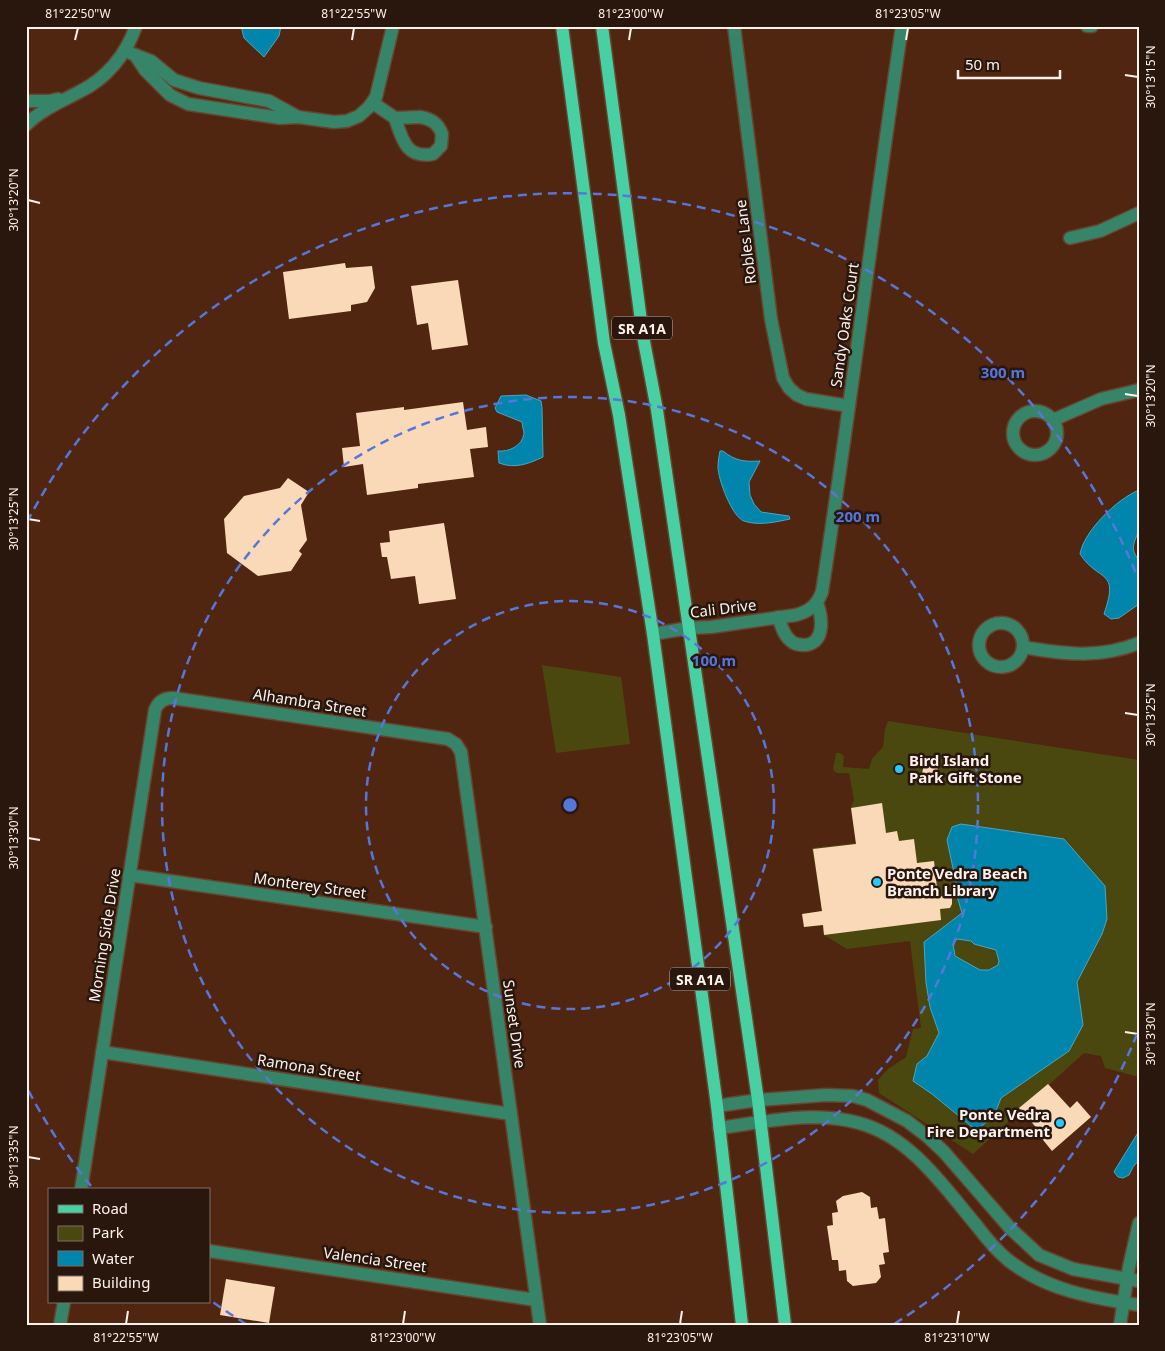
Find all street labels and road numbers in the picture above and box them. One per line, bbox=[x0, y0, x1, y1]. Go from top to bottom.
street label: Robles Lane bbox=[730, 199, 760, 285]
street label: Sandy Oaks Court bbox=[825, 261, 863, 388]
road number: SR A1A bbox=[612, 316, 672, 339]
street label: Cali Drive bbox=[689, 594, 757, 622]
street label: Alhambra Street bbox=[252, 683, 369, 721]
street label: Morning Side Drive bbox=[84, 867, 124, 1003]
street label: Monterey Street bbox=[253, 867, 368, 903]
road number: SR A1A bbox=[670, 968, 730, 991]
street label: Sunset Drive bbox=[499, 979, 531, 1069]
street label: Ramona Street bbox=[256, 1049, 363, 1085]
street label: Valencia Street bbox=[322, 1242, 428, 1276]

